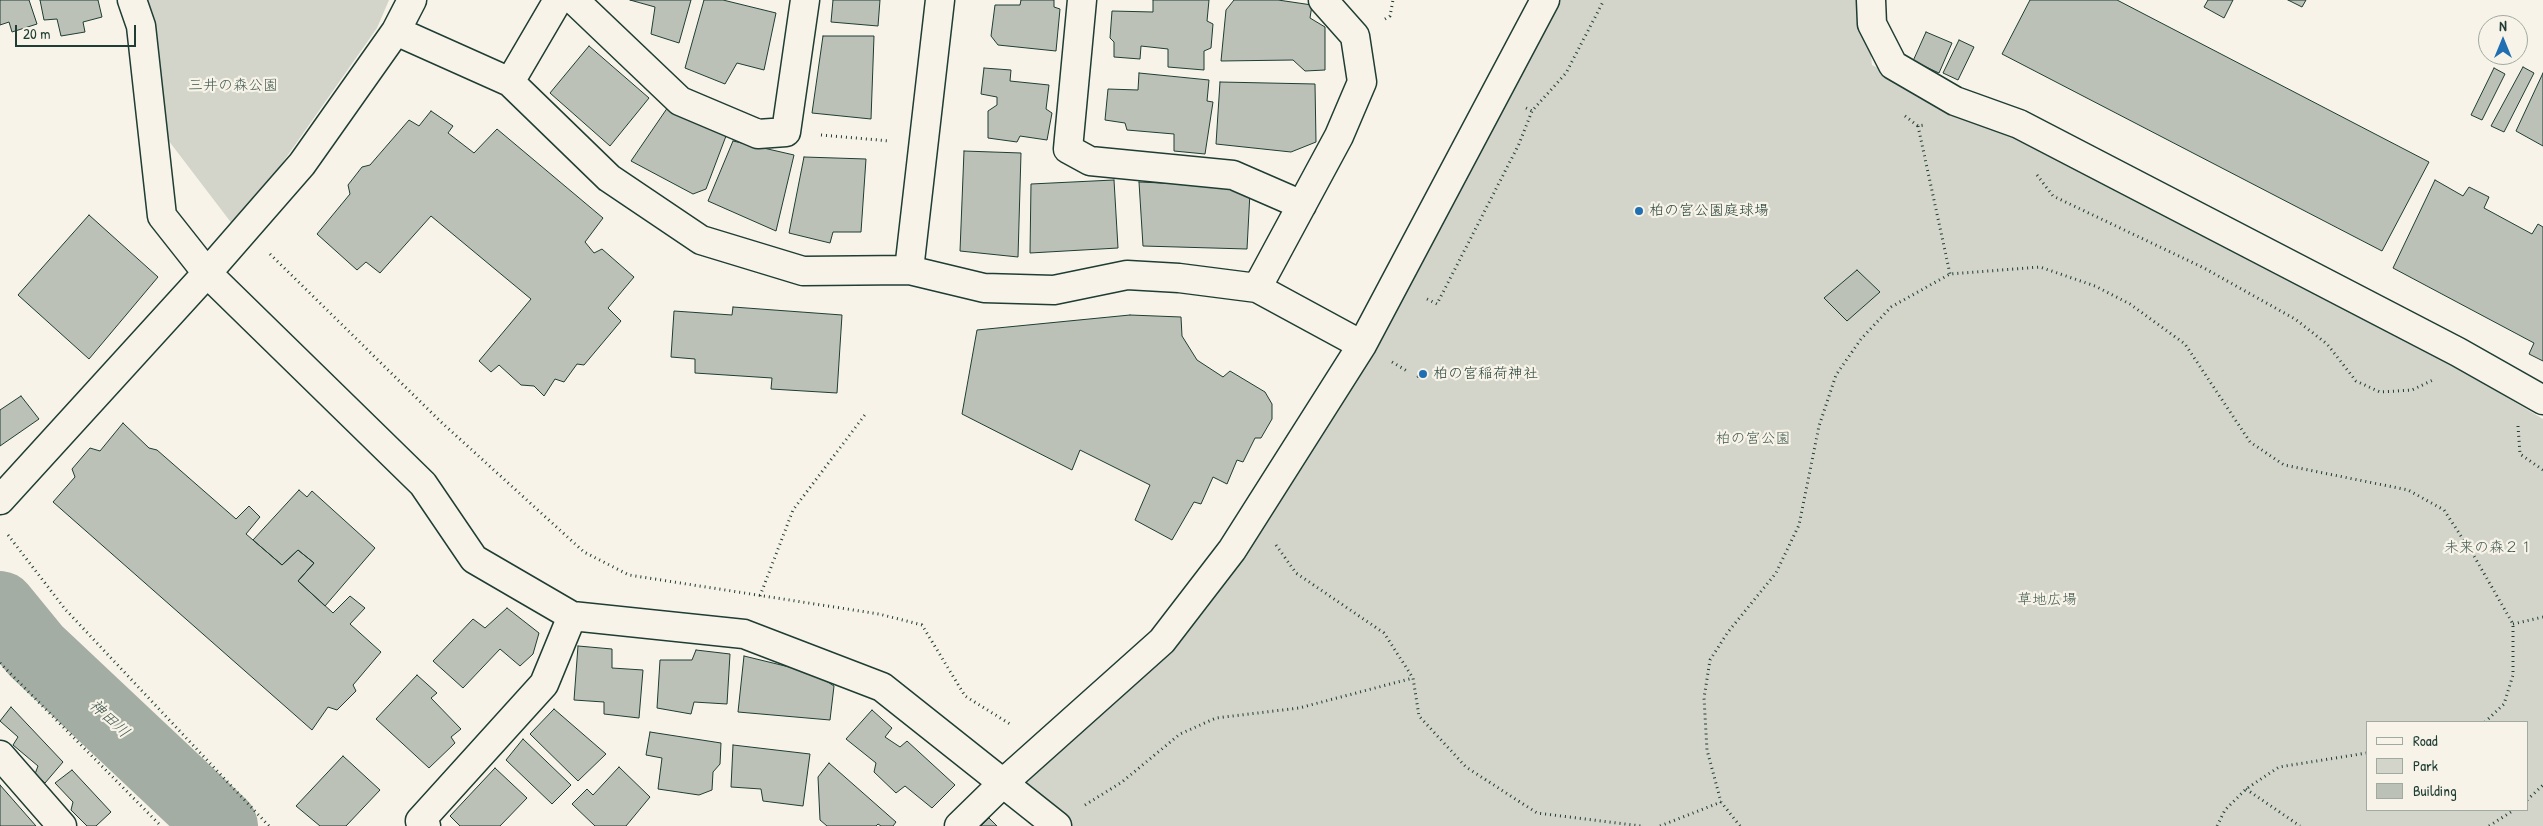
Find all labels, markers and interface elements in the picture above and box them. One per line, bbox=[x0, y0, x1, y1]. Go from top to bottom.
scale bar bbox=[18, 15, 139, 47]
north arrow bbox=[2478, 15, 2528, 65]
text: N bbox=[2499, 16, 2507, 35]
text: 20 m bbox=[23, 23, 50, 44]
park label: 三井の森公園 bbox=[188, 77, 278, 95]
place label: 柏の宮公園庭球場 bbox=[1649, 202, 1769, 220]
marker: 柏の宮公園庭球場 bbox=[1633, 205, 1645, 217]
place label: 柏の宮稲荷神社 bbox=[1433, 365, 1538, 383]
marker: 柏の宮稲荷神社 bbox=[1417, 368, 1429, 380]
park label: 柏の宮公園 bbox=[1716, 430, 1790, 448]
park label: 未来の森２１ bbox=[2444, 539, 2534, 557]
park label: 草地広場 bbox=[2017, 591, 2077, 609]
water label: 神田川 bbox=[85, 696, 133, 742]
legend bbox=[2366, 721, 2528, 811]
text: Road bbox=[2413, 730, 2438, 751]
text: Park bbox=[2413, 755, 2438, 776]
text: Building bbox=[2413, 780, 2457, 801]

